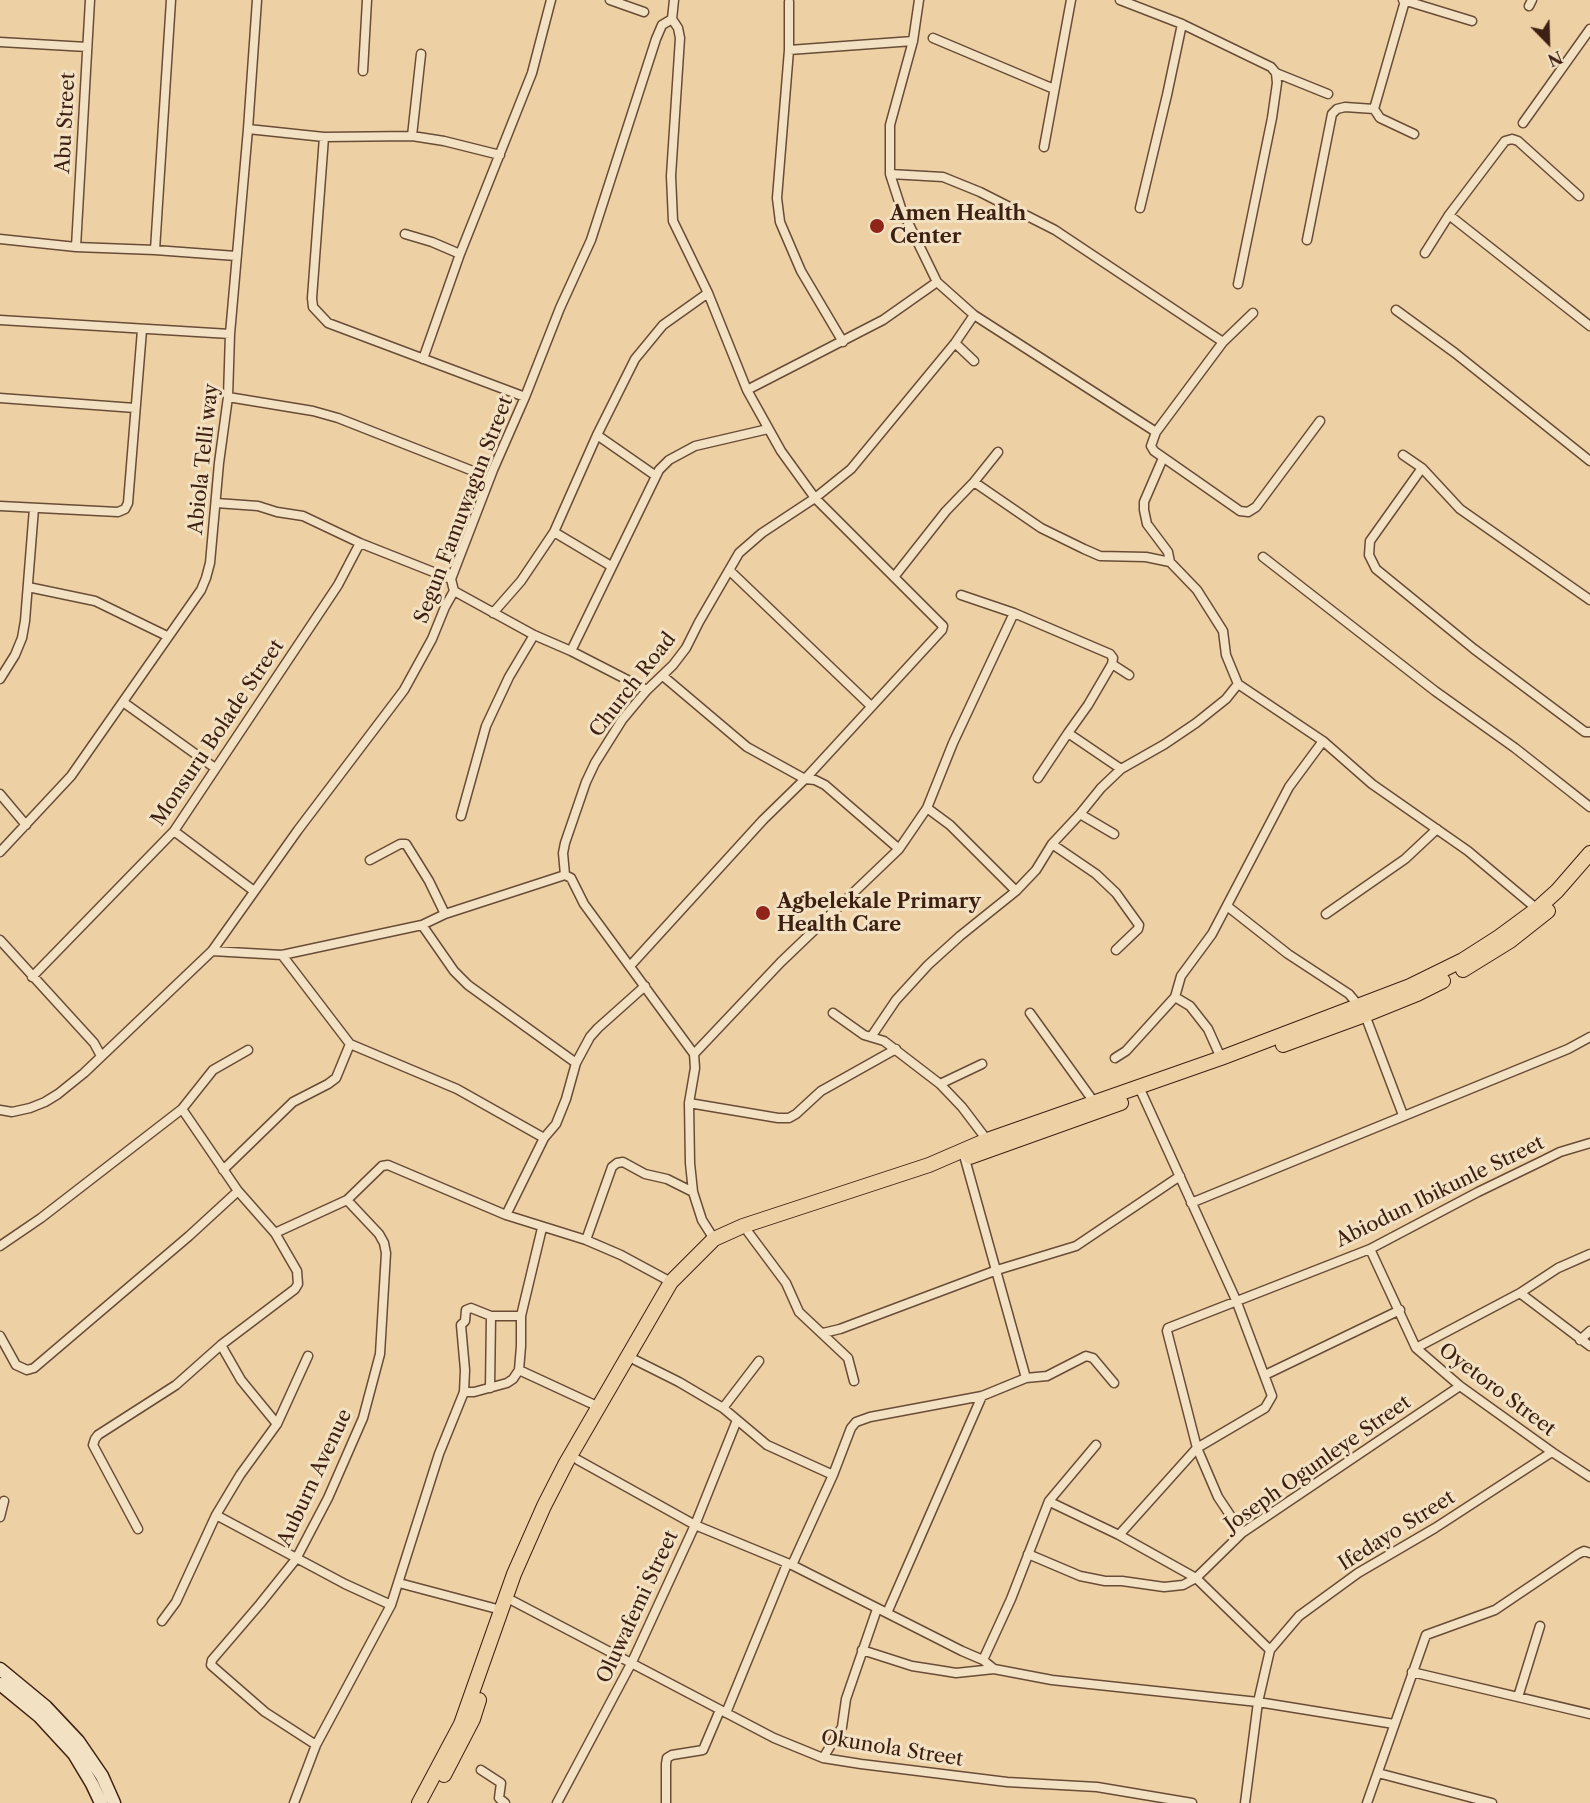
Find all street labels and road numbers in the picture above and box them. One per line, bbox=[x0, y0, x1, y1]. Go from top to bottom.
street label: Abu Street bbox=[51, 72, 81, 174]
street label: Abiola Telli way bbox=[184, 382, 224, 536]
street label: Segun Famuwagun Street bbox=[410, 393, 518, 627]
street label: Church Road bbox=[585, 628, 681, 742]
street label: Monsuru Bolade Street bbox=[147, 635, 289, 831]
street label: Abiodun Ibikunle Street bbox=[1332, 1131, 1548, 1253]
street label: Oyetoro Street bbox=[1434, 1338, 1560, 1442]
street label: Joseph Ogunleye Street bbox=[1220, 1391, 1416, 1537]
street label: Auburn Avenue bbox=[273, 1406, 357, 1550]
street label: Ifedayo Street bbox=[1334, 1486, 1460, 1576]
street label: Oluwafemi Street bbox=[592, 1527, 684, 1687]
street label: Okunola Street bbox=[819, 1726, 965, 1772]

